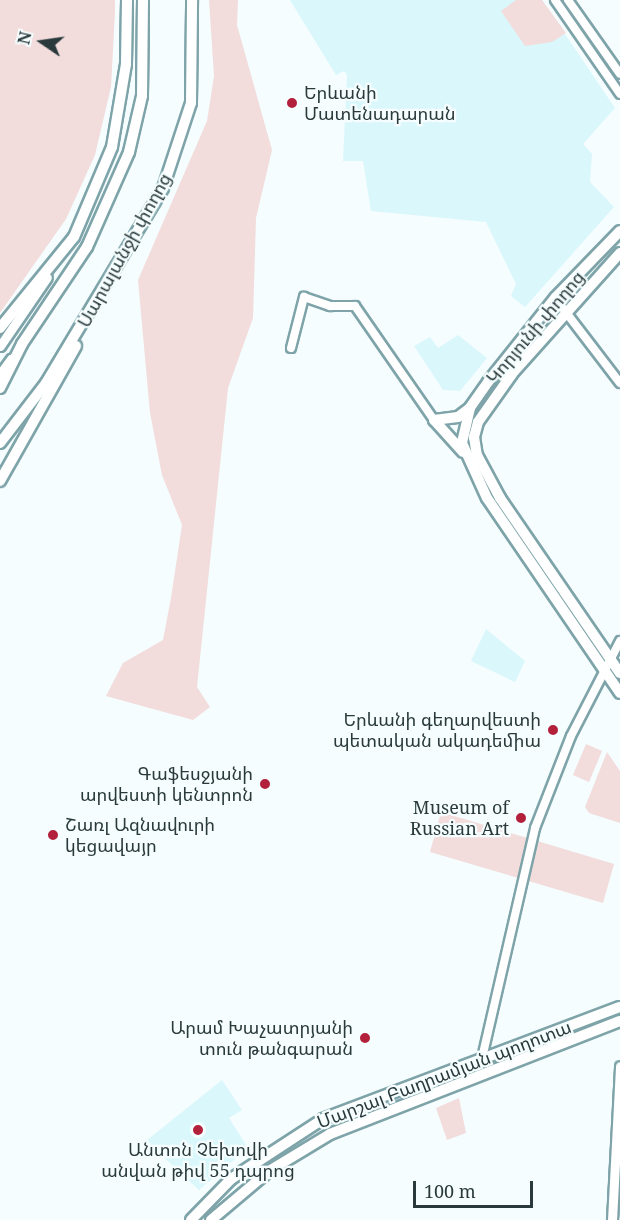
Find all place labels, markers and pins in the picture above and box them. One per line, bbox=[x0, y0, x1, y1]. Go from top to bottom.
place label: Երևանի Մատենադարան bbox=[304, 82, 456, 124]
marker: Երևանի Մատենադարան bbox=[285, 96, 299, 110]
place label: Երևանի գեղարվեստի պետական ակադեմիա bbox=[333, 709, 541, 752]
marker: Երևանի գեղարվեստի պետական ակադեմիա bbox=[546, 723, 560, 737]
place label: Գաֆեսջյանի արվեստի կենտրոն bbox=[80, 763, 253, 806]
marker: Գաֆեսջյանի արվեստի կենտրոն bbox=[258, 777, 272, 791]
place label: Museum of Russian Art bbox=[410, 797, 509, 840]
marker: Museum of Russian Art bbox=[514, 811, 528, 825]
place label: Շառլ Ազնավուրի կեցավայր bbox=[65, 814, 215, 856]
marker: Շառլ Ազնավուրի կեցավայր bbox=[46, 828, 60, 842]
place label: Արամ Խաչատրյանի տուն թանգարան bbox=[170, 1017, 353, 1060]
marker: Արամ Խաչատրյանի տուն թանգարան bbox=[358, 1031, 372, 1045]
marker: Անտոն Չեխովի անվան թիվ 55 դպրոց bbox=[191, 1123, 205, 1137]
place label: Անտոն Չեխովի անվան թիվ 55 դպրոց bbox=[101, 1139, 295, 1182]

